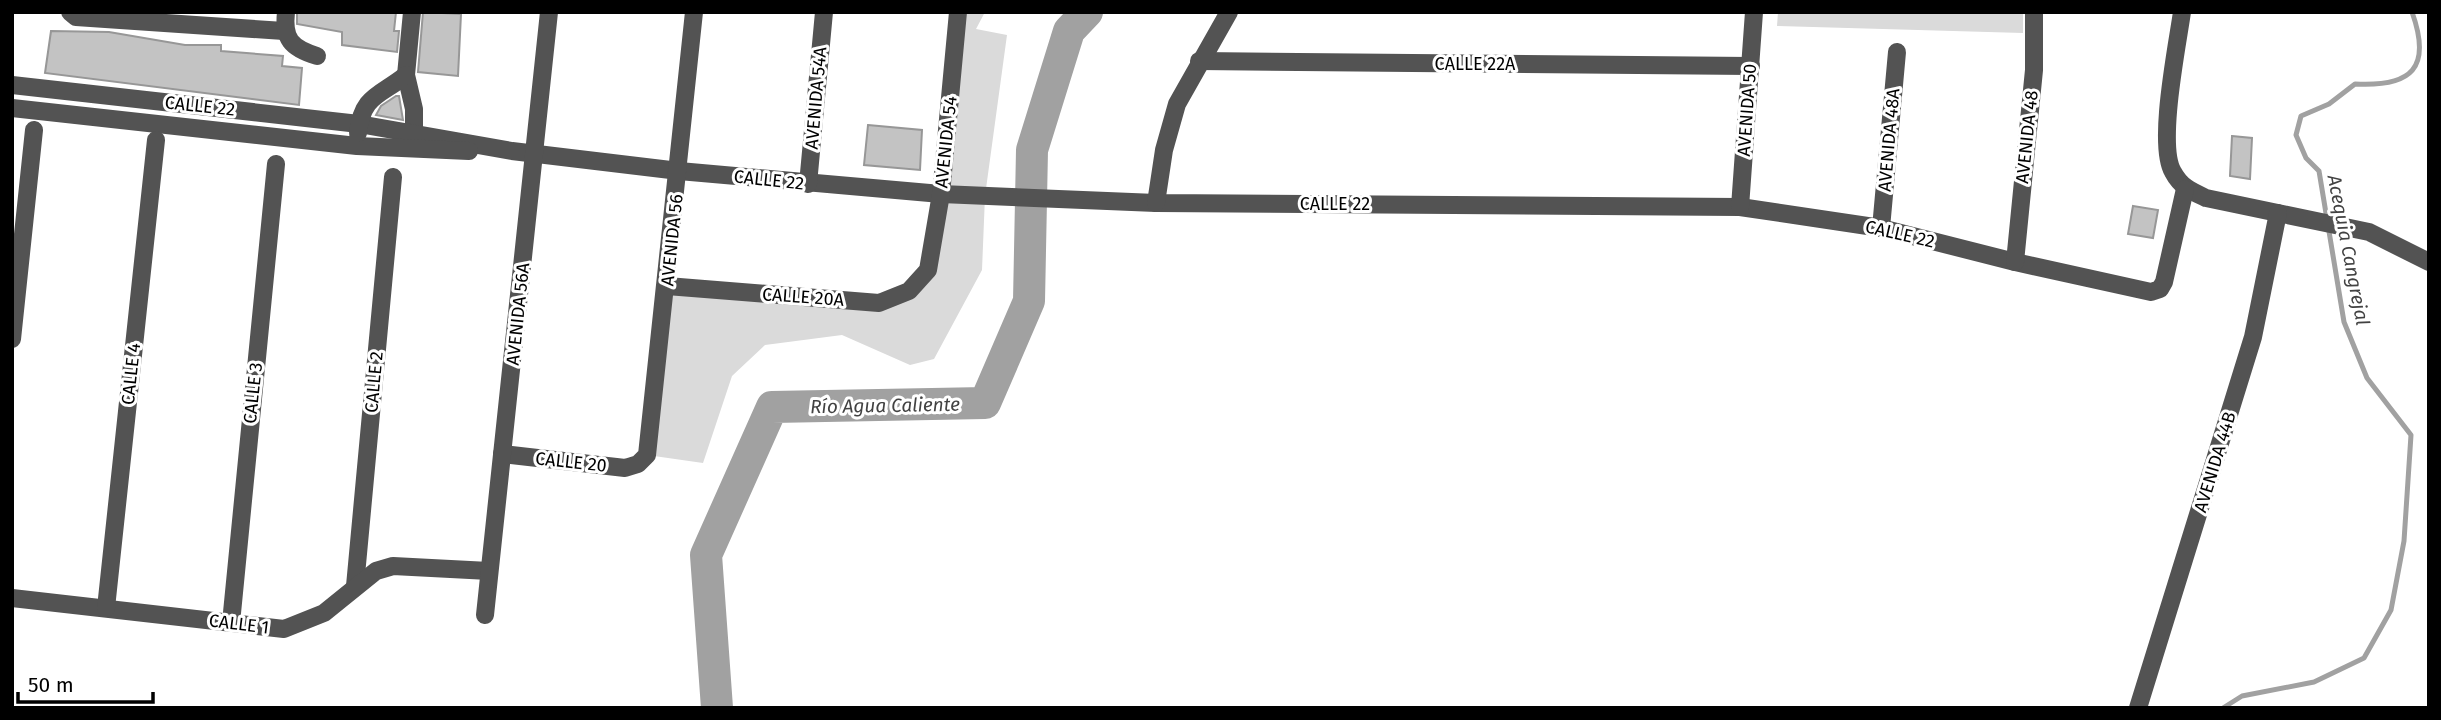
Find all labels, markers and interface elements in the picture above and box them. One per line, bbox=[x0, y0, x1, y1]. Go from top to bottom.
street label: AVENIDA 54A bbox=[801, 45, 831, 150]
street label: CALLE 22A bbox=[1435, 53, 1516, 75]
street label: AVENIDA 50 bbox=[1733, 63, 1761, 157]
street label: AVENIDA 48A bbox=[1874, 87, 1905, 193]
street label: AVENIDA 48 bbox=[2011, 89, 2043, 185]
street label: CALLE 22 bbox=[164, 91, 236, 121]
street label: AVENIDA 54 bbox=[930, 94, 962, 189]
street label: CALLE 22 bbox=[733, 165, 805, 195]
water label: Acequia Cangrejal bbox=[2322, 172, 2374, 327]
street label: AVENIDA 56 bbox=[656, 193, 688, 287]
street label: CALLE 22 bbox=[1300, 193, 1370, 215]
street label: CALLE 22 bbox=[1863, 215, 1937, 253]
street label: AVENIDA 56A bbox=[502, 261, 534, 366]
street label: CALLE 20A bbox=[761, 283, 845, 311]
street label: CALLE 4 bbox=[117, 341, 145, 406]
street label: CALLE 2 bbox=[360, 350, 388, 414]
street label: CALLE 3 bbox=[239, 361, 267, 425]
water label: Río Agua Caliente bbox=[810, 393, 960, 418]
street label: AVENIDA 44B bbox=[2189, 409, 2241, 515]
street label: CALLE 20 bbox=[534, 447, 608, 477]
street label: CALLE 1 bbox=[208, 609, 270, 639]
scale bar bbox=[18, 660, 152, 704]
text: 50 m bbox=[28, 672, 74, 698]

